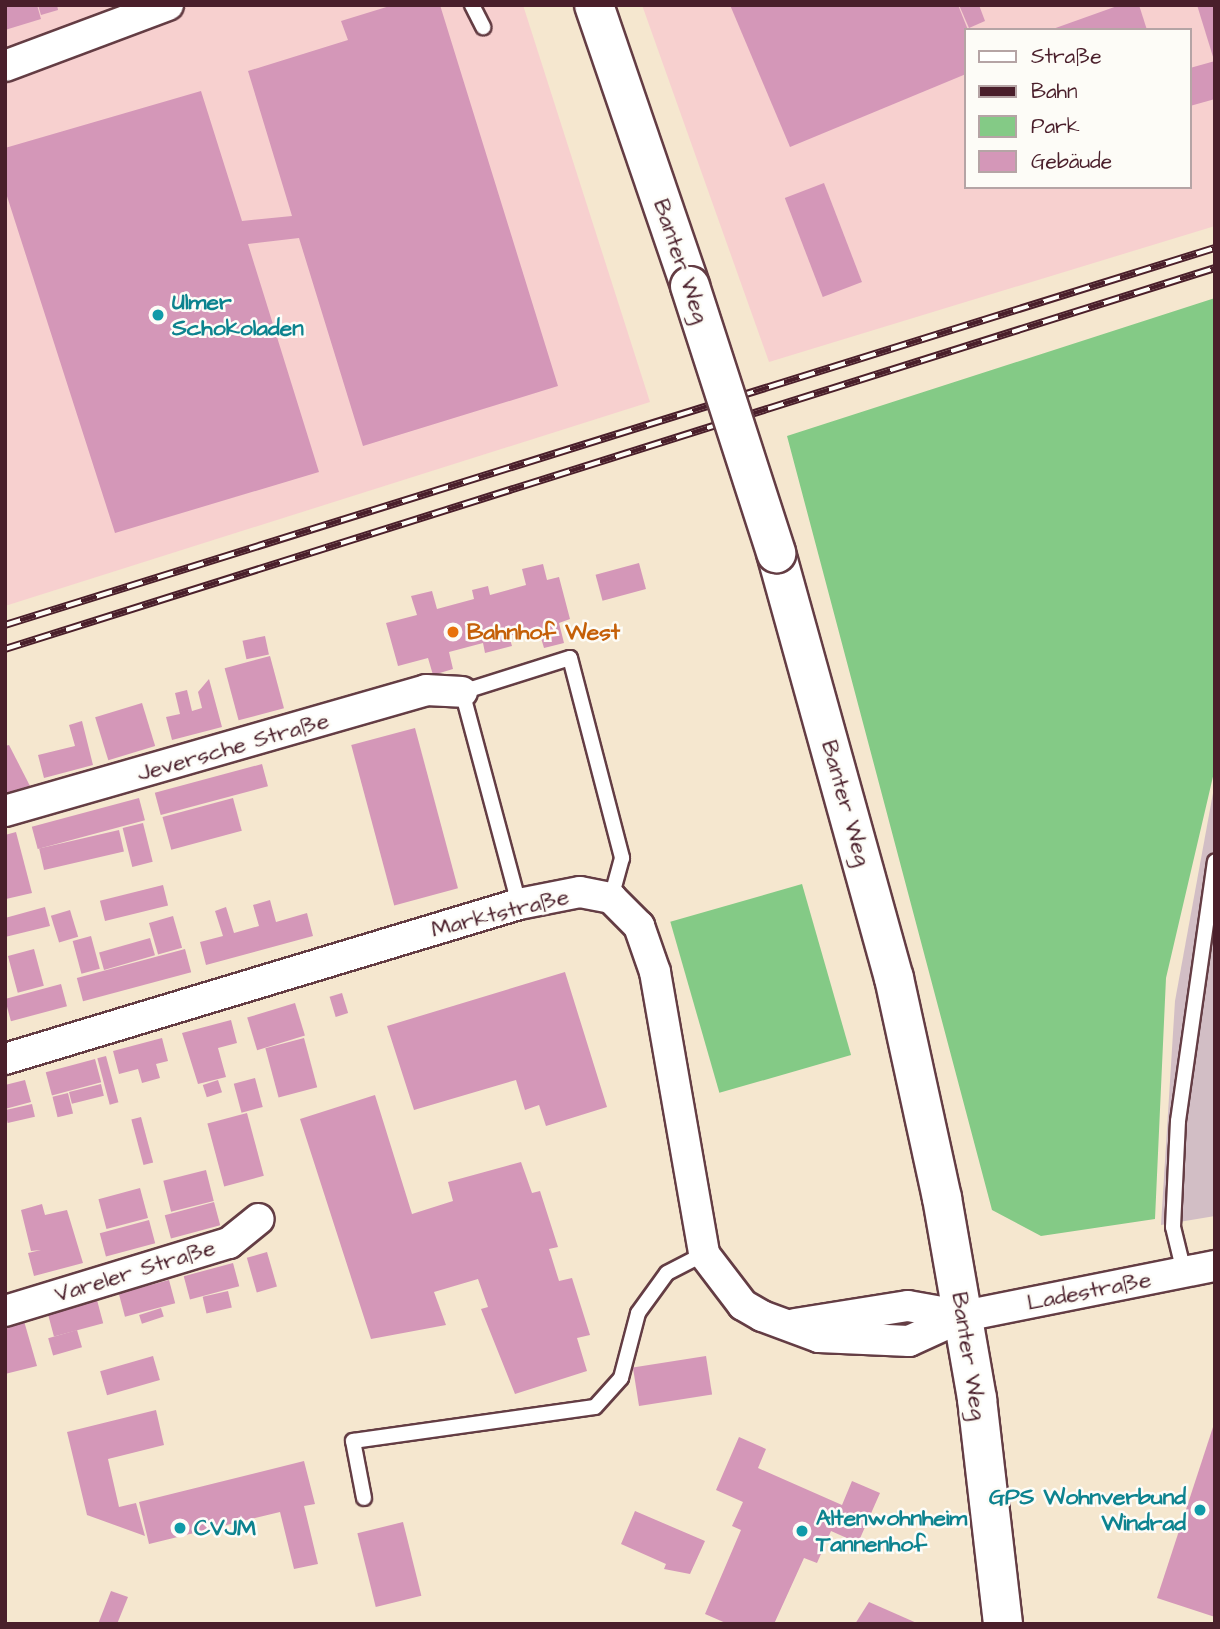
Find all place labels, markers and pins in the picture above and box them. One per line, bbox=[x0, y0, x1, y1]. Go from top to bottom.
place label: Ulmer Schokoladen bbox=[172, 288, 304, 342]
marker: Ulmer Schokoladen bbox=[150, 307, 166, 323]
place label: Bahnhof West bbox=[467, 618, 620, 646]
marker: Bahnhof West bbox=[445, 624, 461, 640]
place label: GPS Wohnverbund Windrad bbox=[989, 1483, 1186, 1537]
marker: GPS Wohnverbund Windrad bbox=[1192, 1502, 1208, 1518]
place label: Altenwohnheim Tannenhof bbox=[816, 1504, 967, 1558]
place label: CVJM bbox=[194, 1514, 256, 1542]
marker: CVJM bbox=[172, 1520, 188, 1536]
marker: Altenwohnheim Tannenhof bbox=[794, 1523, 810, 1539]

